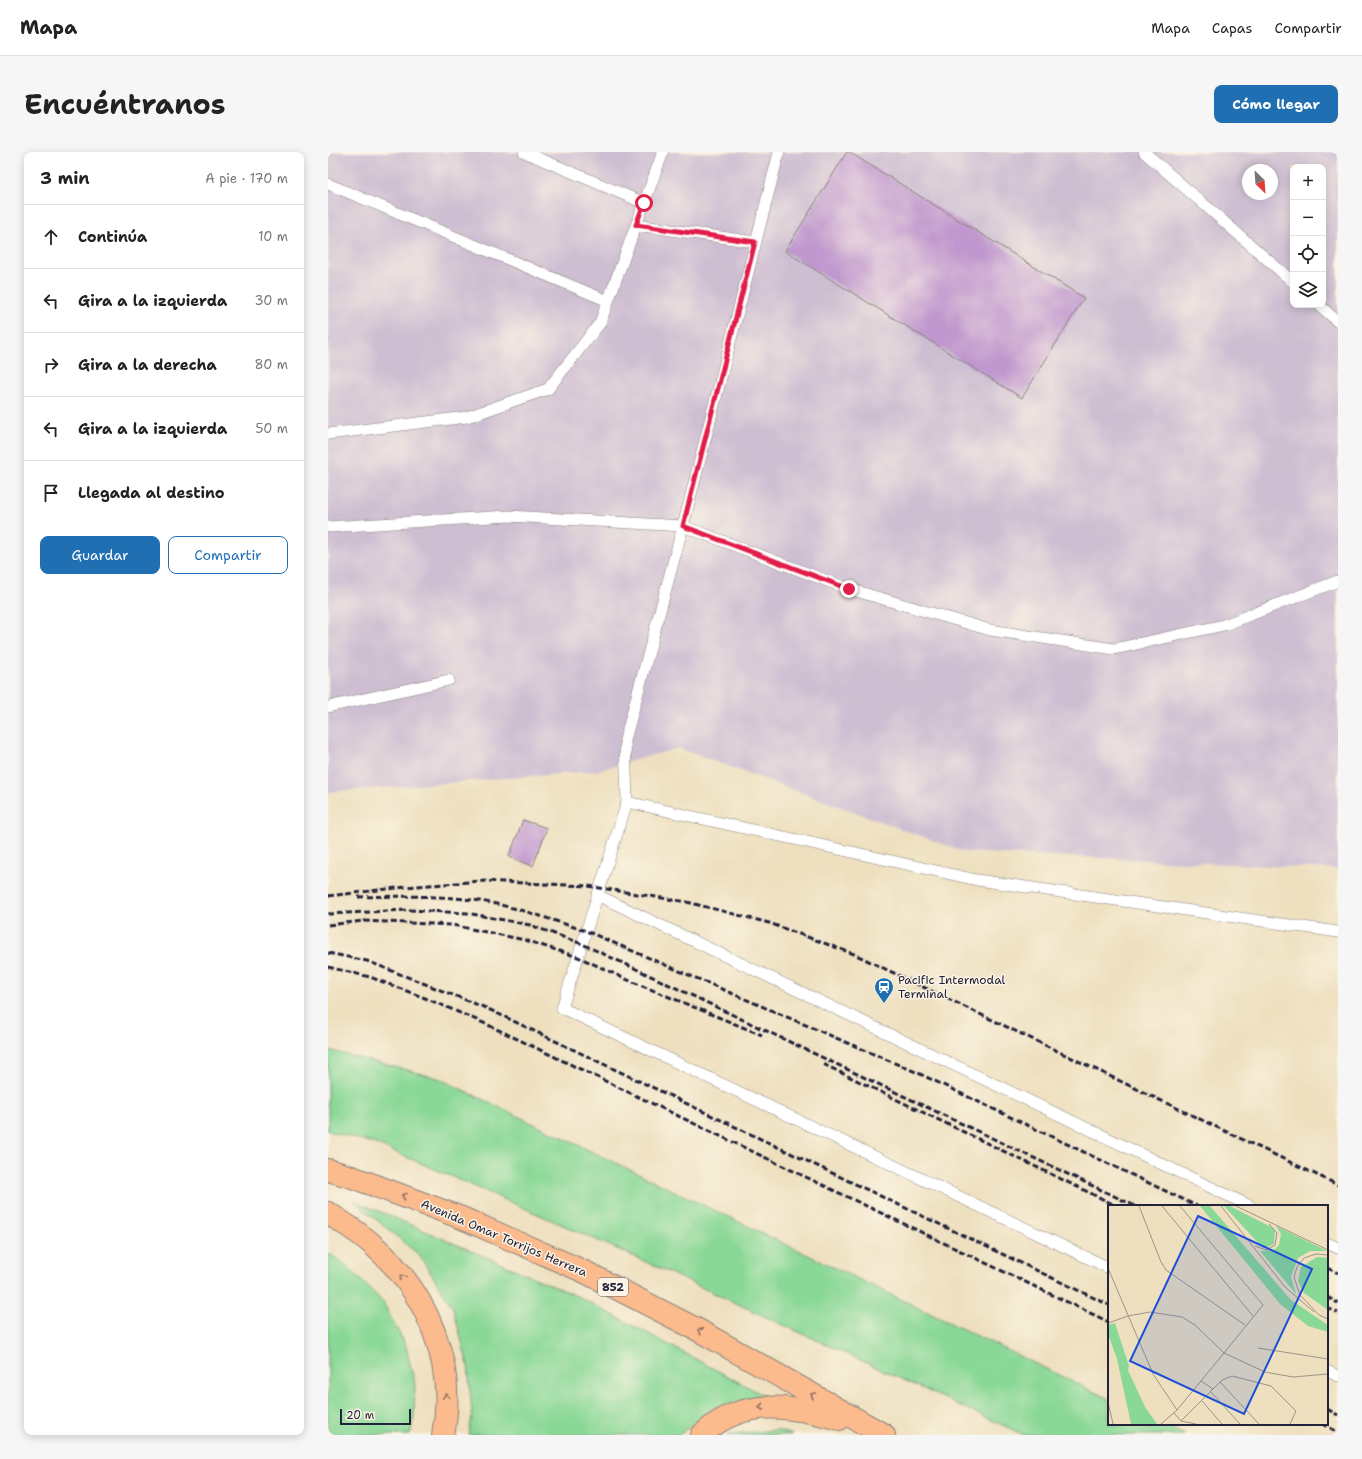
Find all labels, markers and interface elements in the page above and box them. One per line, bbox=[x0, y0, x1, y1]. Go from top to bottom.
text: Mapa bbox=[20, 15, 77, 40]
text: Mapa bbox=[1151, 19, 1190, 37]
text: Capas bbox=[1212, 19, 1253, 37]
text: Compartir bbox=[1275, 19, 1342, 37]
text: Encuéntranos bbox=[24, 85, 226, 123]
button: Cómo llegar bbox=[1214, 85, 1338, 123]
north arrow bbox=[1242, 164, 1278, 200]
map controls bbox=[1290, 164, 1326, 308]
button: + bbox=[1290, 164, 1326, 200]
text: 3 min bbox=[40, 167, 90, 189]
text: A pie · 170 m bbox=[205, 170, 288, 187]
route start bbox=[635, 194, 653, 212]
button: − bbox=[1290, 200, 1326, 236]
icon: ahead bbox=[40, 226, 62, 248]
text: Continúa bbox=[78, 227, 147, 247]
text: 10 m bbox=[258, 228, 288, 245]
button: locate bbox=[1290, 236, 1326, 272]
button: layers bbox=[1290, 272, 1326, 308]
icon: left bbox=[40, 290, 62, 312]
text: Gira a la izquierda bbox=[78, 291, 227, 311]
text: 30 m bbox=[254, 292, 288, 309]
icon: right bbox=[40, 354, 62, 376]
text: Gira a la derecha bbox=[78, 355, 217, 375]
text: 80 m bbox=[254, 356, 288, 373]
icon: left bbox=[40, 418, 62, 440]
text: Gira a la izquierda bbox=[78, 419, 227, 439]
text: 50 m bbox=[255, 420, 288, 437]
icon: arrive bbox=[40, 482, 62, 504]
text: Llegada al destino bbox=[78, 483, 225, 503]
button: Guardar bbox=[40, 536, 160, 574]
button: Compartir bbox=[168, 536, 288, 574]
route end bbox=[840, 580, 858, 598]
place label: Pacific Intermodal Terminal bbox=[898, 972, 1006, 1002]
station icon: Pacific Intermodal Terminal bbox=[873, 976, 895, 1004]
one-way arrow bbox=[400, 1192, 407, 1200]
street label: Avenida Omar Torrijos Herrera bbox=[419, 1196, 590, 1281]
inset map bbox=[1108, 1205, 1328, 1425]
one-way arrow bbox=[400, 1274, 407, 1281]
road number: 852 bbox=[598, 1278, 628, 1296]
one-way arrow bbox=[697, 1329, 704, 1336]
one-way arrow bbox=[442, 1393, 451, 1399]
one-way arrow bbox=[810, 1393, 817, 1400]
one-way arrow bbox=[758, 1403, 764, 1412]
scale bar bbox=[340, 1407, 411, 1426]
text: 20 m bbox=[346, 1408, 374, 1423]

